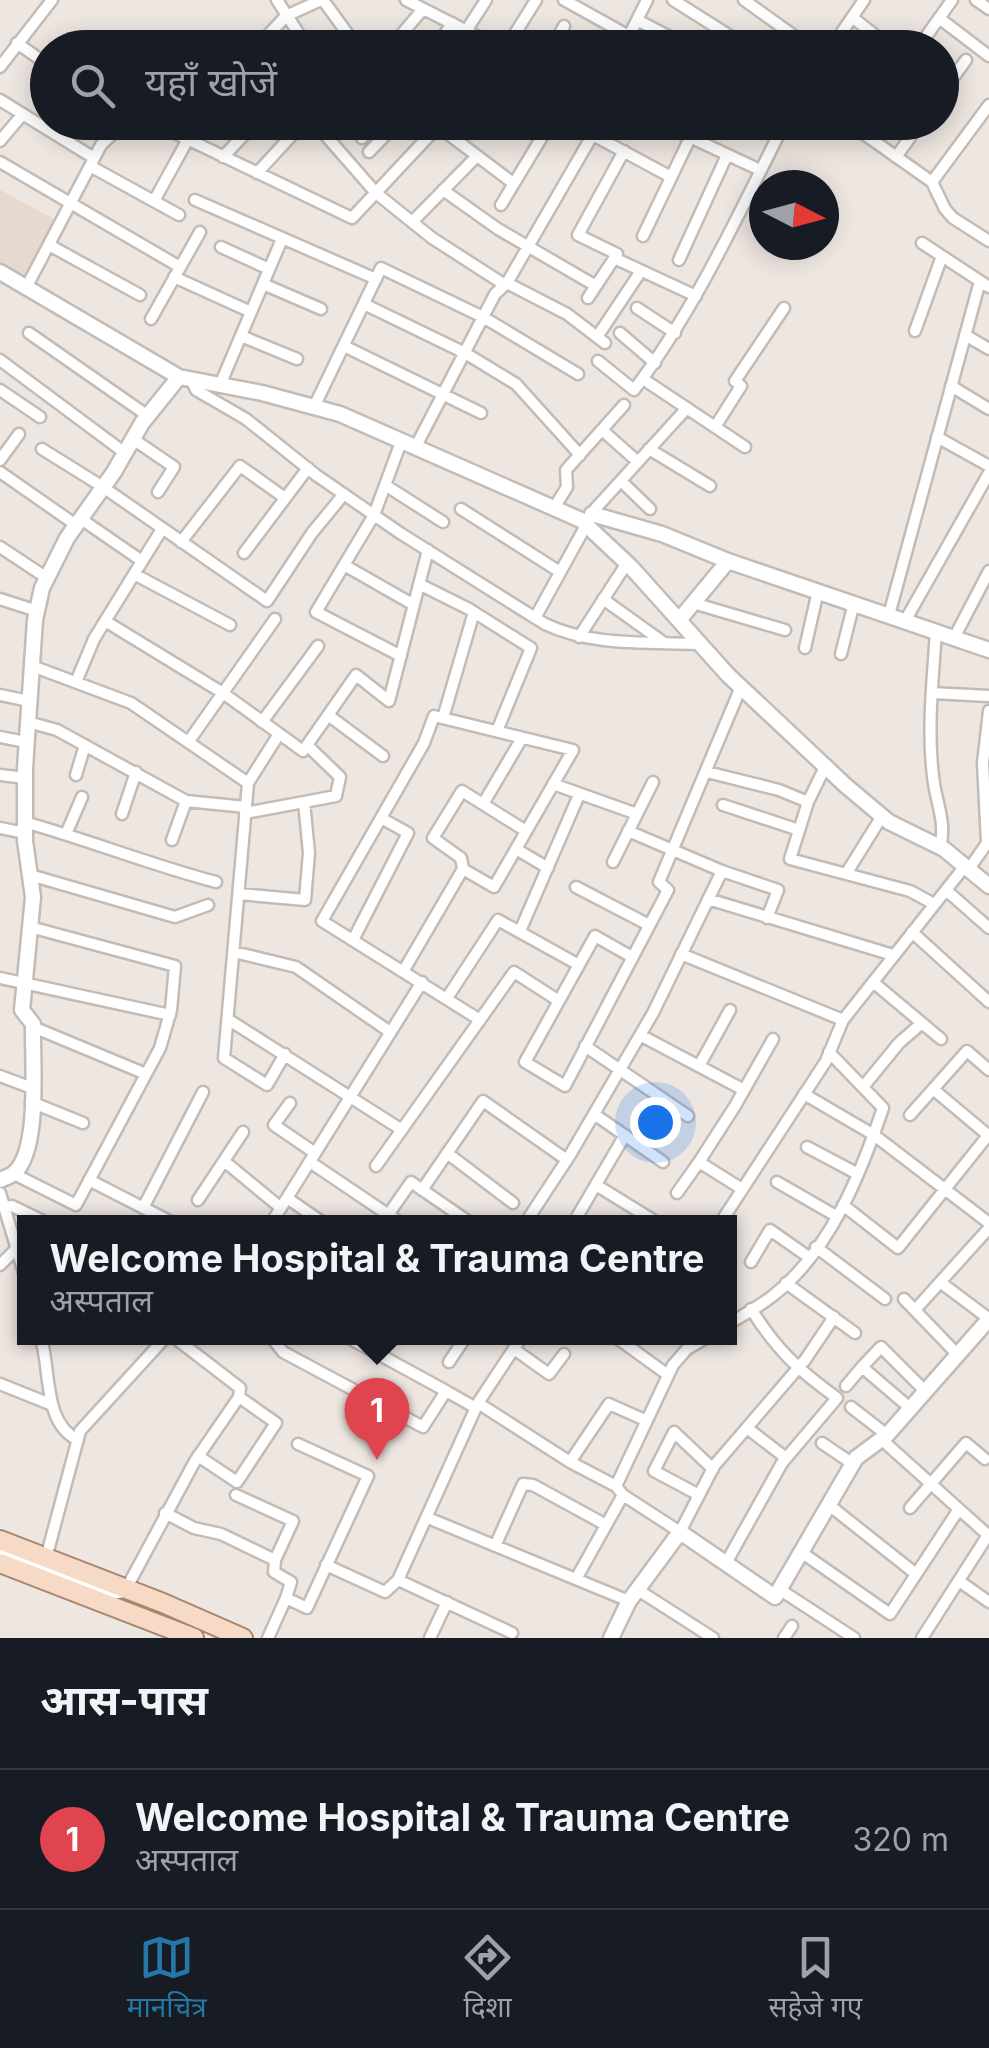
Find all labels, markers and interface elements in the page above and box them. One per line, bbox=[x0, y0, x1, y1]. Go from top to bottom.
search box bbox=[30, 30, 959, 140]
icon: search bbox=[65, 58, 120, 113]
text: यहाँ खोजें bbox=[145, 59, 277, 105]
north arrow bbox=[749, 170, 839, 260]
your location bbox=[630, 1097, 681, 1148]
popup bbox=[17, 1215, 737, 1345]
text: Welcome Hospital & Trauma Centre bbox=[50, 1235, 704, 1281]
text: अस्पताल bbox=[50, 1281, 153, 1320]
pin: 1 bbox=[344, 1378, 410, 1460]
text: आस-पास bbox=[40, 1674, 208, 1725]
text: Welcome Hospital & Trauma Centre bbox=[135, 1794, 790, 1840]
text: 1 bbox=[66, 1820, 79, 1859]
text: 320 m bbox=[853, 1820, 949, 1859]
text: अस्पताल bbox=[135, 1840, 238, 1879]
tab: मानचित्र bbox=[127, 1930, 207, 2028]
tab: दिशा bbox=[460, 1930, 515, 2028]
tab: सहेजे गए bbox=[769, 1930, 862, 2028]

